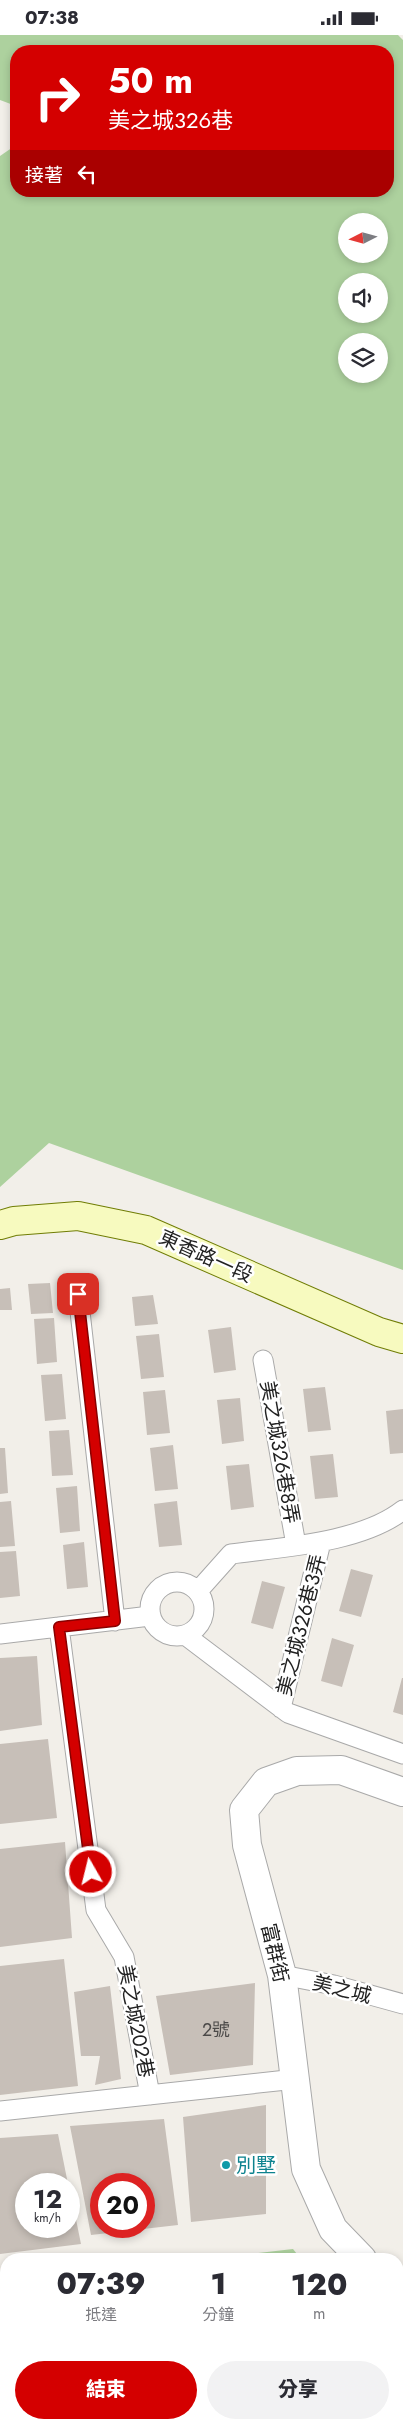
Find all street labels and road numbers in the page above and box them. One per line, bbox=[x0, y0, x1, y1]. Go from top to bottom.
street label: 東香路一段 bbox=[154, 1223, 257, 1290]
street label: 美之城326巷8弄 bbox=[253, 1378, 306, 1526]
street label: 美之城326巷3弄 bbox=[270, 1551, 333, 1699]
street label: 富群街 bbox=[254, 1921, 295, 1986]
street label: 美之城202巷 bbox=[110, 1962, 161, 2080]
street label: 美之城 bbox=[309, 1968, 374, 2011]

